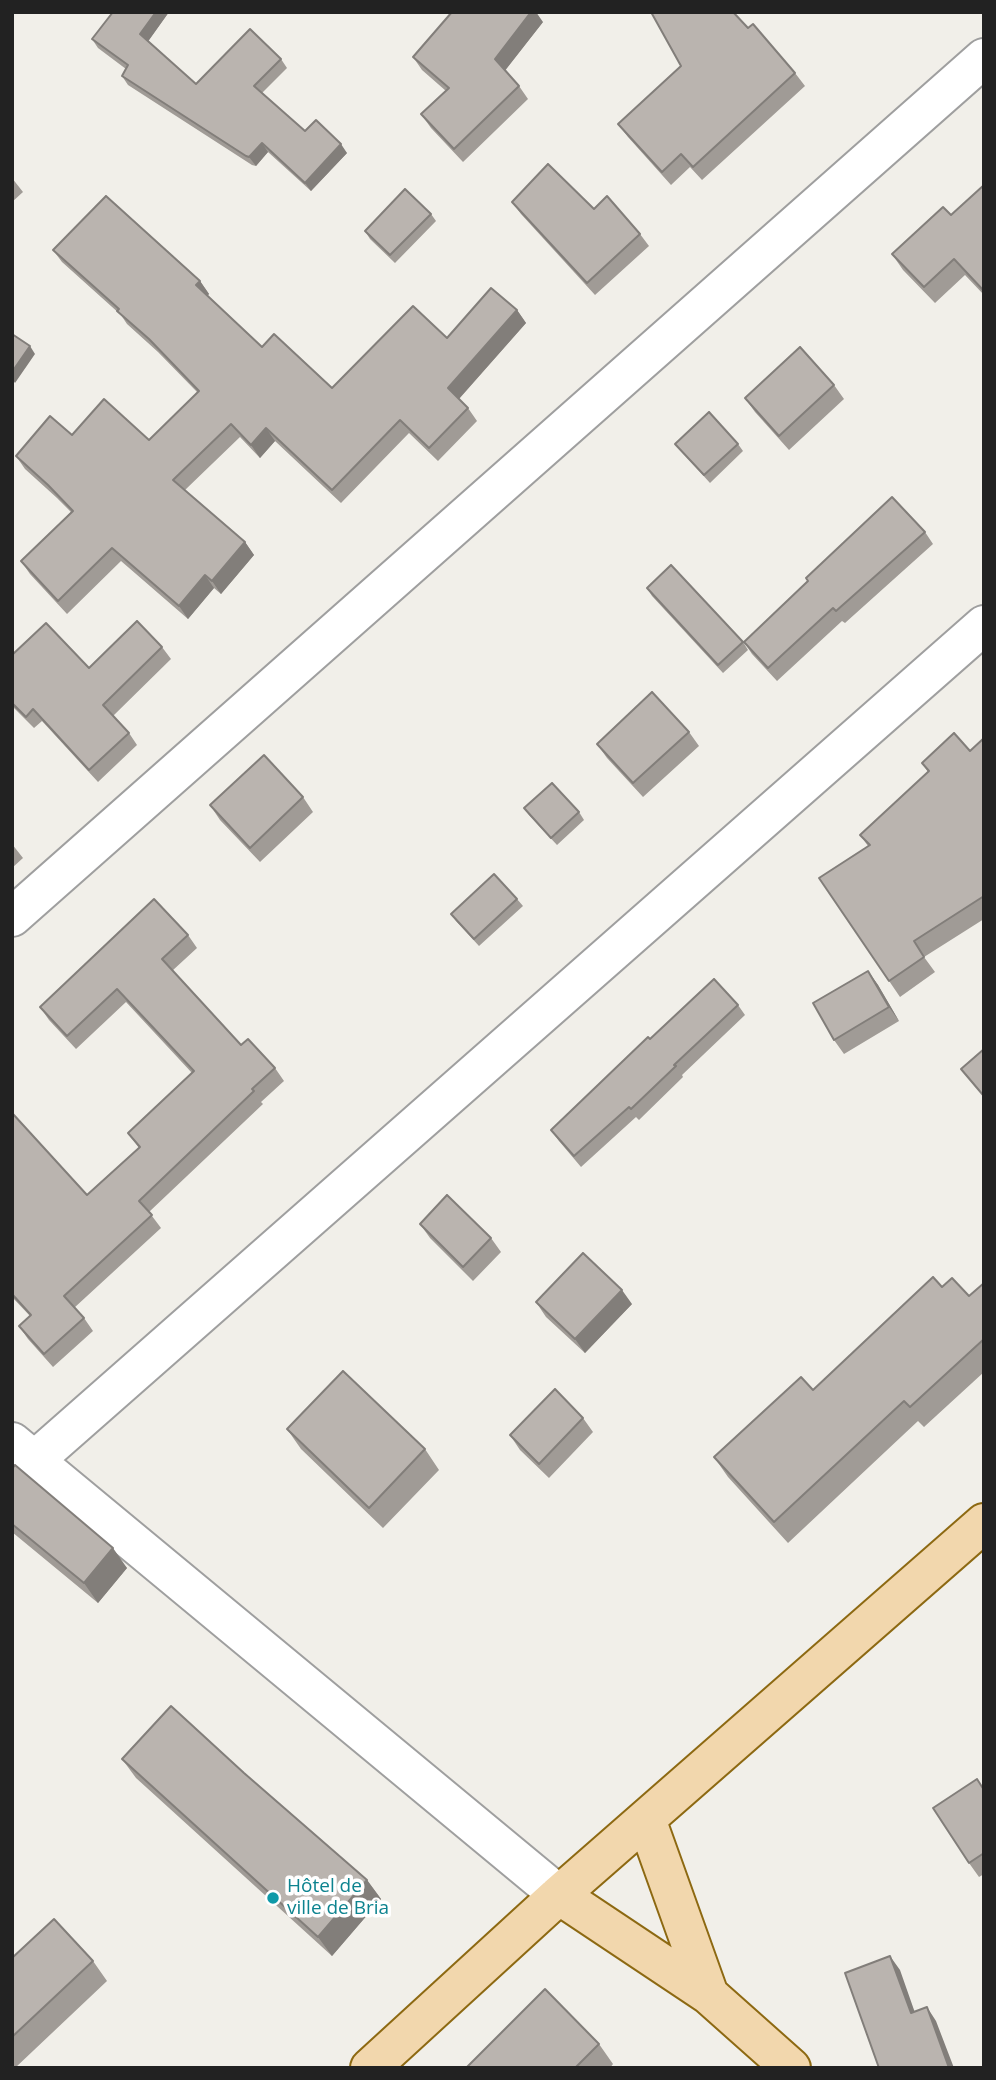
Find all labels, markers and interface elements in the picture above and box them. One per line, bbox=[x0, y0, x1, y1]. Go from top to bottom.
place label: Hôtel de ville de Bria bbox=[287, 1876, 389, 1920]
marker: Hôtel de ville de Bria bbox=[265, 1890, 281, 1906]

